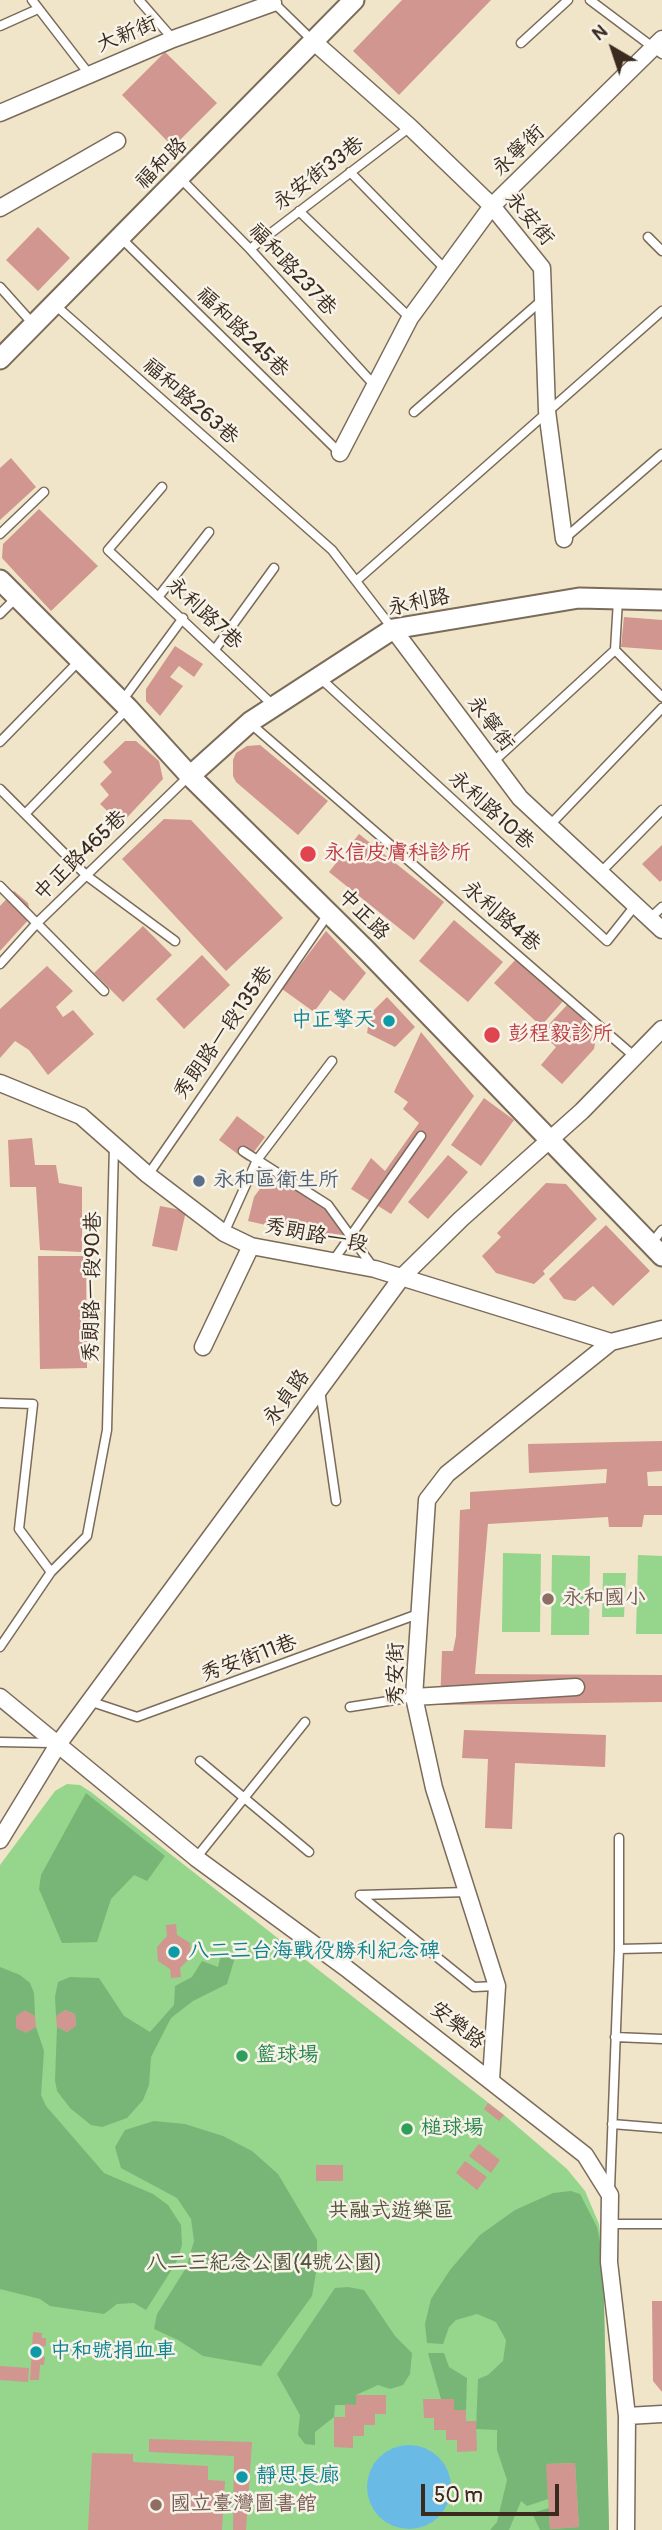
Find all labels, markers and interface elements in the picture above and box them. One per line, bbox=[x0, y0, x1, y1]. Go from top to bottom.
street label: 大新街 bbox=[93, 12, 161, 58]
north arrow bbox=[578, 14, 648, 84]
text: N bbox=[587, 19, 612, 46]
street label: 永寧街 bbox=[488, 120, 550, 182]
street label: 永安街33巷 bbox=[269, 132, 369, 216]
street label: 福和路 bbox=[131, 133, 193, 195]
street label: 永安街 bbox=[499, 187, 559, 251]
street label: 福和路237巷 bbox=[243, 218, 341, 322]
street label: 福和路245巷 bbox=[190, 282, 294, 384]
street label: 福和路263巷 bbox=[137, 353, 243, 451]
street label: 永利路7巷 bbox=[161, 572, 247, 656]
street label: 永利路 bbox=[386, 584, 452, 622]
street label: 永寧街 bbox=[461, 691, 519, 757]
street label: 永利路10巷 bbox=[443, 766, 539, 856]
street label: 中正路465巷 bbox=[29, 805, 133, 907]
place label: 永信皮膚科診所 bbox=[324, 841, 471, 867]
marker: 永信皮膚科診所 bbox=[298, 844, 318, 864]
street label: 永利路4巷 bbox=[456, 876, 546, 958]
street label: 中正路 bbox=[332, 884, 394, 946]
street label: 秀朗路一段135巷 bbox=[169, 961, 279, 1105]
place label: 中正擎天 bbox=[291, 1008, 375, 1034]
marker: 中正擎天 bbox=[381, 1013, 397, 1029]
place label: 彭程毅診所 bbox=[508, 1022, 613, 1048]
marker: 彭程毅診所 bbox=[482, 1025, 502, 1045]
place label: 永和區衛生所 bbox=[213, 1168, 339, 1194]
marker: 永和區衛生所 bbox=[191, 1173, 207, 1189]
street label: 秀朗路一段90巷 bbox=[79, 1211, 107, 1363]
street label: 秀朗路一段 bbox=[262, 1214, 370, 1258]
street label: 永貞路 bbox=[258, 1365, 316, 1431]
place label: 永和國小 bbox=[562, 1586, 646, 1612]
marker: 永和國小 bbox=[540, 1591, 556, 1607]
street label: 秀安街11巷 bbox=[198, 1630, 300, 1688]
street label: 秀安街 bbox=[384, 1643, 410, 1705]
place label: 八二三台海戰役勝利紀念碑 bbox=[188, 1939, 440, 1965]
marker: 八二三台海戰役勝利紀念碑 bbox=[166, 1944, 182, 1960]
street label: 安樂路 bbox=[424, 1997, 490, 2055]
place label: 籃球場 bbox=[256, 2043, 319, 2069]
marker: 籃球場 bbox=[234, 2048, 250, 2064]
place label: 槌球場 bbox=[421, 2116, 484, 2142]
marker: 槌球場 bbox=[399, 2121, 415, 2137]
park label: 共融式遊樂區 bbox=[328, 2199, 454, 2225]
park label: 八二三紀念公園(4號公園) bbox=[146, 2251, 382, 2277]
place label: 中和號捐血車 bbox=[50, 2339, 176, 2365]
marker: 中和號捐血車 bbox=[28, 2344, 44, 2360]
place label: 靜思長廊 bbox=[256, 2464, 340, 2490]
marker: 靜思長廊 bbox=[234, 2469, 250, 2485]
scale bar bbox=[424, 2470, 562, 2514]
text: 50 m bbox=[434, 2482, 483, 2509]
place label: 國立臺灣圖書館 bbox=[170, 2492, 317, 2518]
marker: 國立臺灣圖書館 bbox=[148, 2497, 164, 2513]

